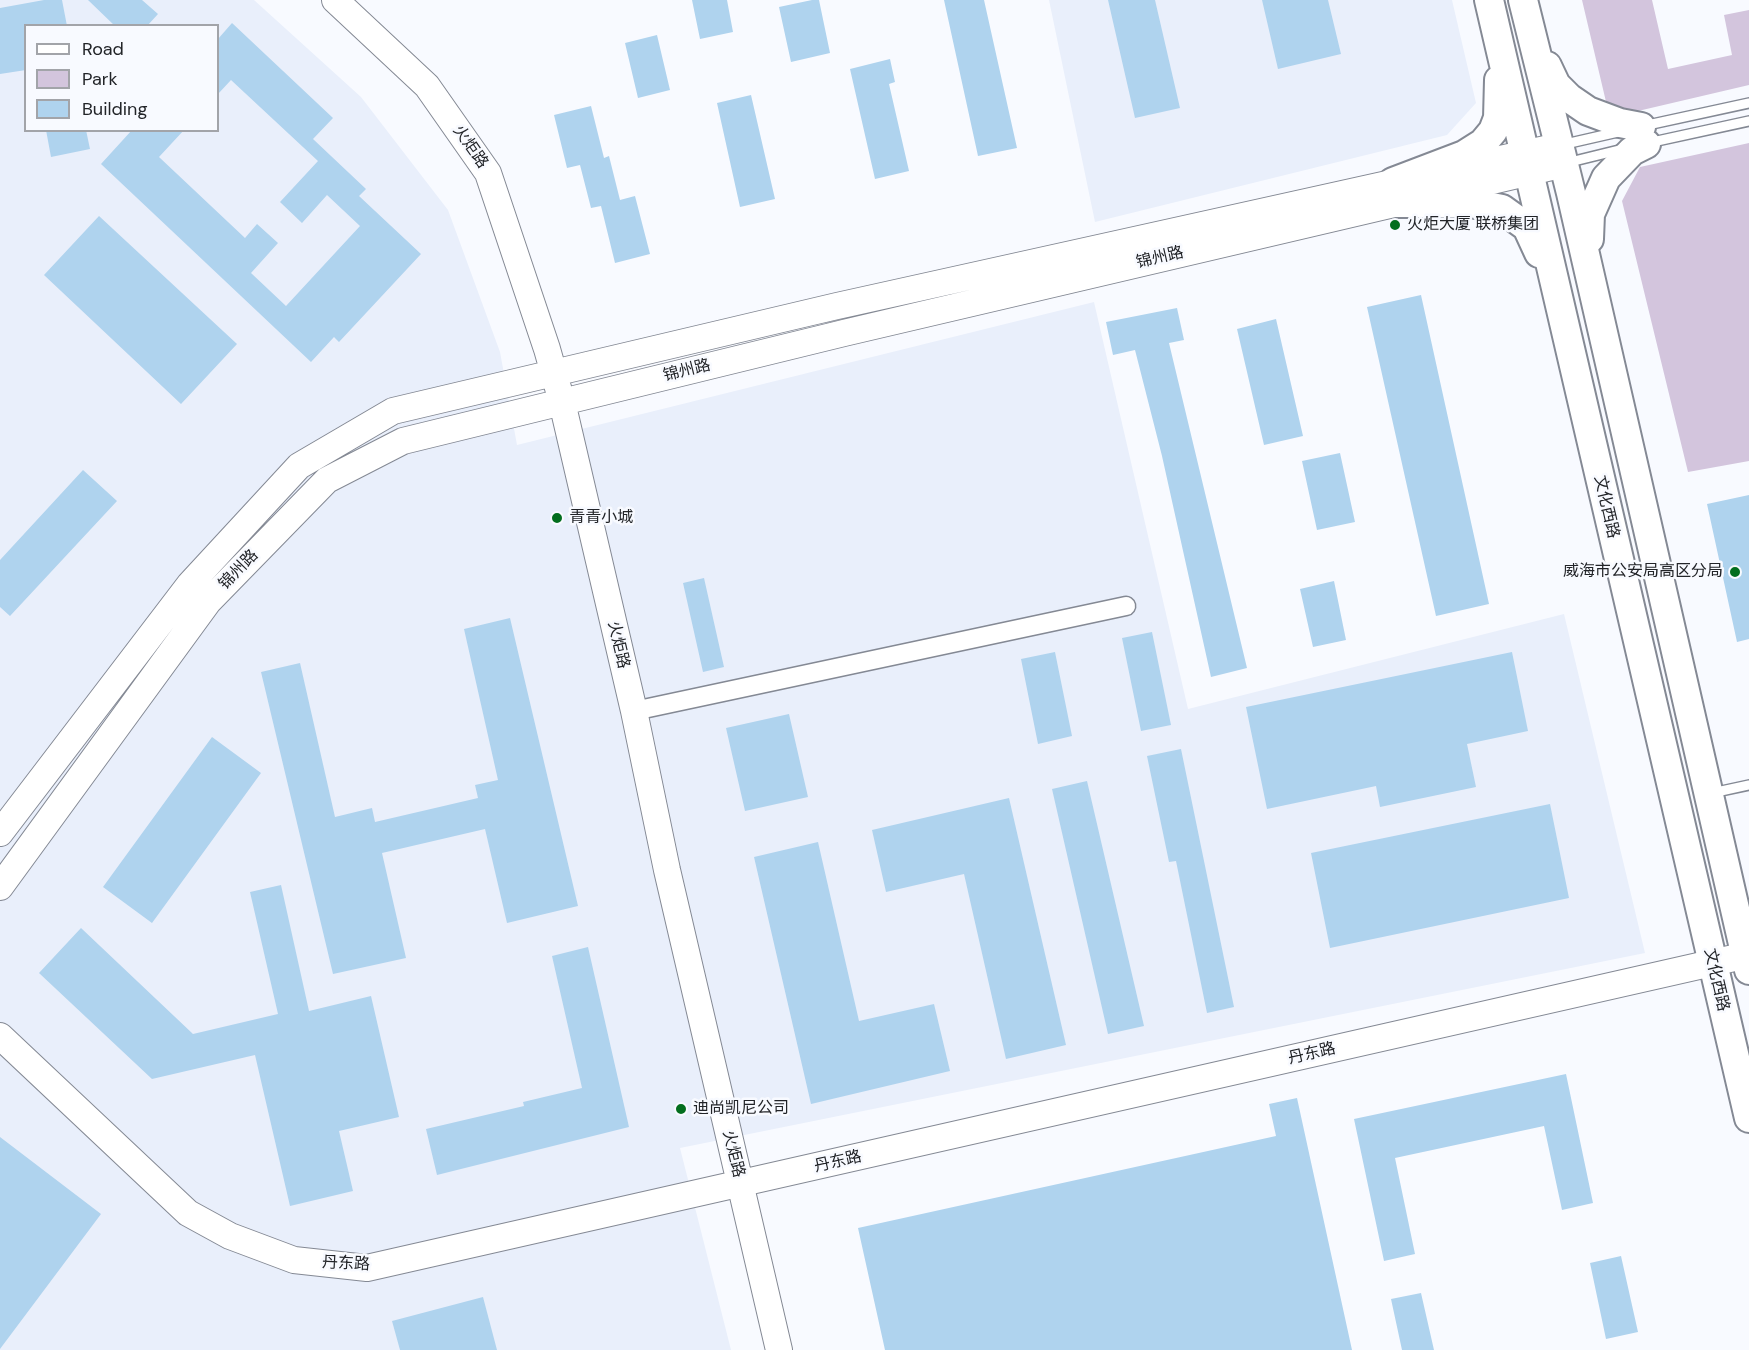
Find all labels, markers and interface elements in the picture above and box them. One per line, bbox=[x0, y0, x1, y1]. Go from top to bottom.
legend bbox=[24, 24, 219, 132]
text: Road bbox=[82, 37, 124, 61]
text: Park bbox=[82, 67, 118, 91]
text: Building bbox=[82, 97, 147, 121]
street label: 火炬路 bbox=[448, 122, 492, 172]
place label: 火炬大厦 联桥集团 bbox=[1407, 215, 1539, 235]
marker: 火炬大厦 联桥集团 bbox=[1388, 218, 1402, 232]
street label: 锦州路 bbox=[1134, 243, 1186, 273]
street label: 锦州路 bbox=[661, 356, 713, 386]
street label: 文化西路 bbox=[1589, 474, 1623, 540]
place label: 青青小城 bbox=[569, 508, 633, 528]
marker: 青青小城 bbox=[550, 511, 564, 525]
street label: 锦州路 bbox=[215, 546, 263, 594]
place label: 威海市公安局高区分局 bbox=[1563, 562, 1723, 582]
marker: 威海市公安局高区分局 bbox=[1728, 565, 1742, 579]
street label: 火炬路 bbox=[603, 619, 633, 671]
street label: 文化西路 bbox=[1699, 947, 1733, 1013]
street label: 丹东路 bbox=[1286, 1039, 1338, 1069]
place label: 迪尚凯尼公司 bbox=[693, 1099, 789, 1119]
marker: 迪尚凯尼公司 bbox=[674, 1102, 688, 1116]
street label: 火炬路 bbox=[718, 1128, 748, 1180]
street label: 丹东路 bbox=[812, 1147, 864, 1177]
street label: 丹东路 bbox=[322, 1253, 370, 1275]

